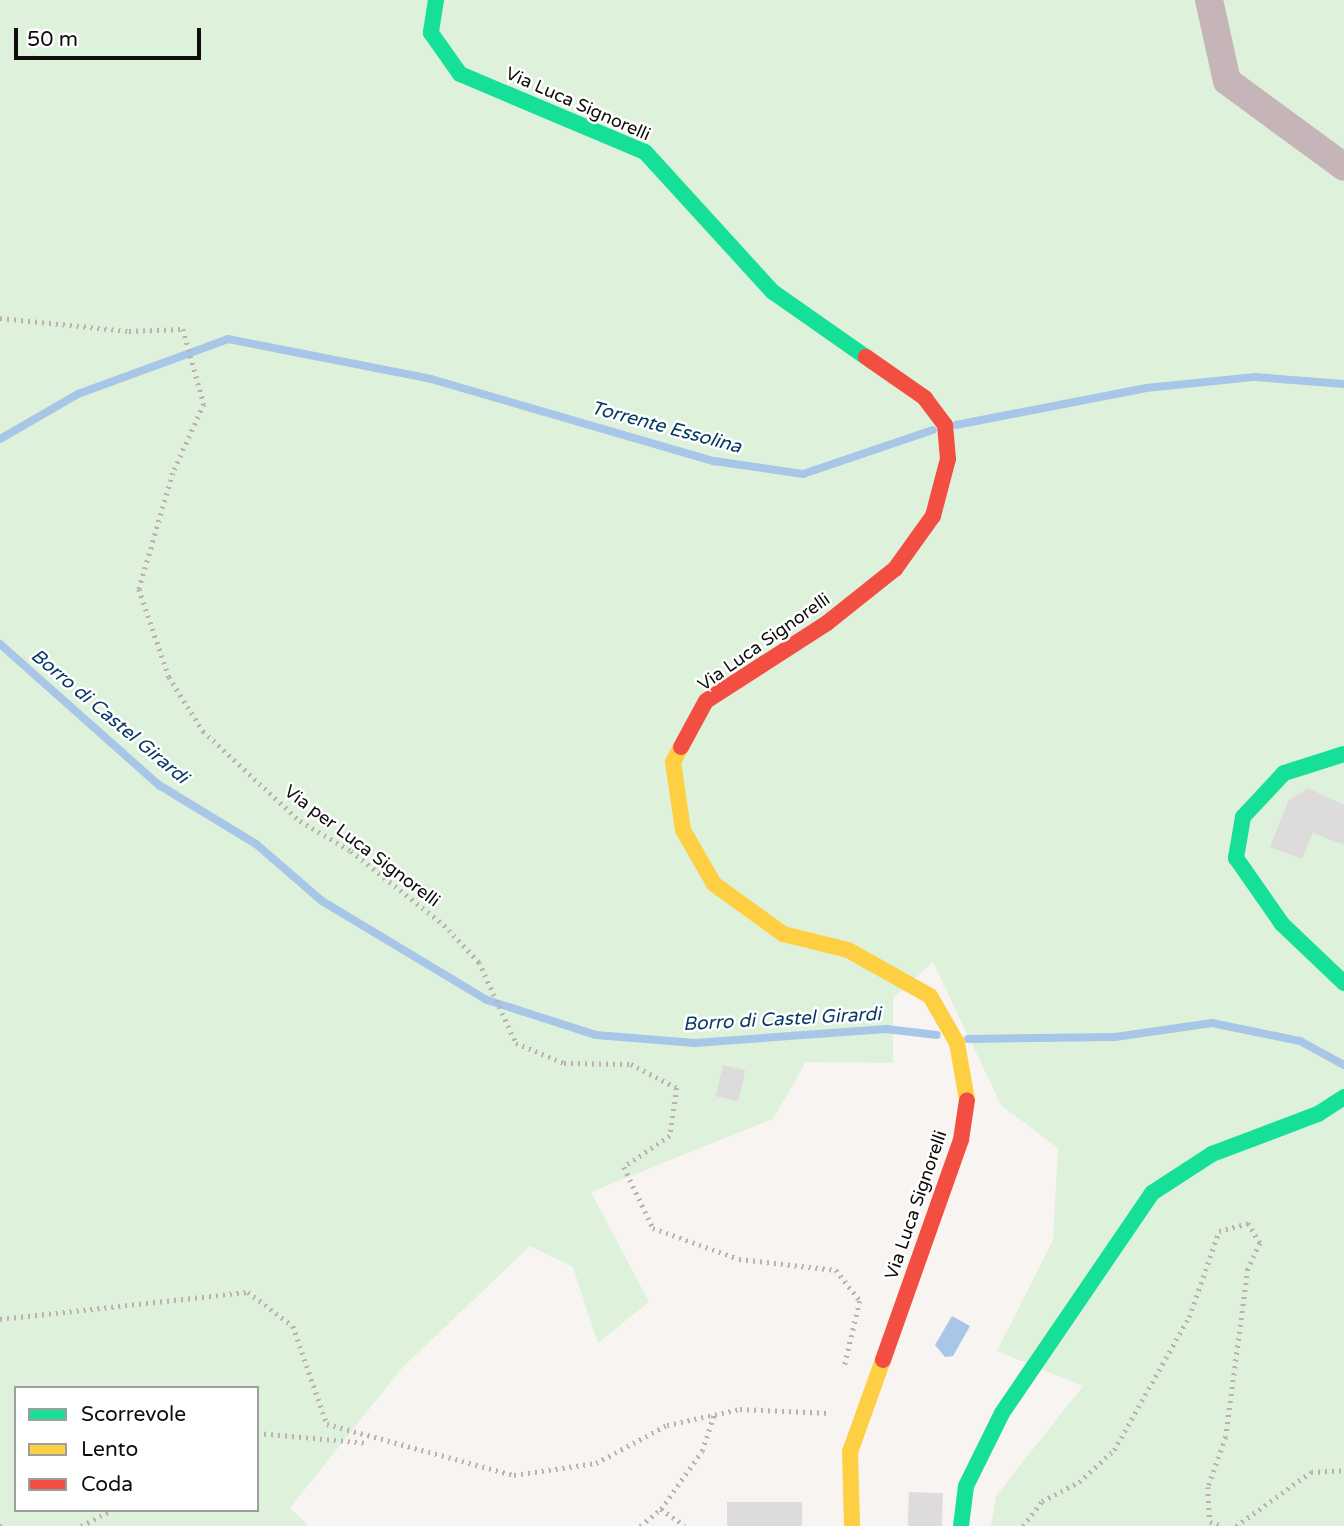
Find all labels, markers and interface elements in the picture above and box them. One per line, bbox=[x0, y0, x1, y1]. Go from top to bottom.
scale bar bbox=[18, 14, 205, 58]
text: 50 m bbox=[27, 27, 78, 52]
street label: Via Luca Signorelli bbox=[502, 62, 654, 146]
water label: Torrente Essolina bbox=[588, 397, 744, 459]
street label: Via Luca Signorelli bbox=[694, 588, 834, 696]
water label: Borro di Castel Girardi bbox=[26, 645, 192, 789]
street label: Via per Luca Signorelli bbox=[280, 780, 444, 912]
water label: Borro di Castel Girardi bbox=[682, 1003, 882, 1037]
street label: Via Luca Signorelli bbox=[880, 1128, 952, 1282]
legend bbox=[14, 1386, 259, 1512]
text: Scorrevole bbox=[81, 1402, 186, 1427]
text: Lento bbox=[81, 1437, 138, 1462]
text: Coda bbox=[81, 1472, 133, 1497]

